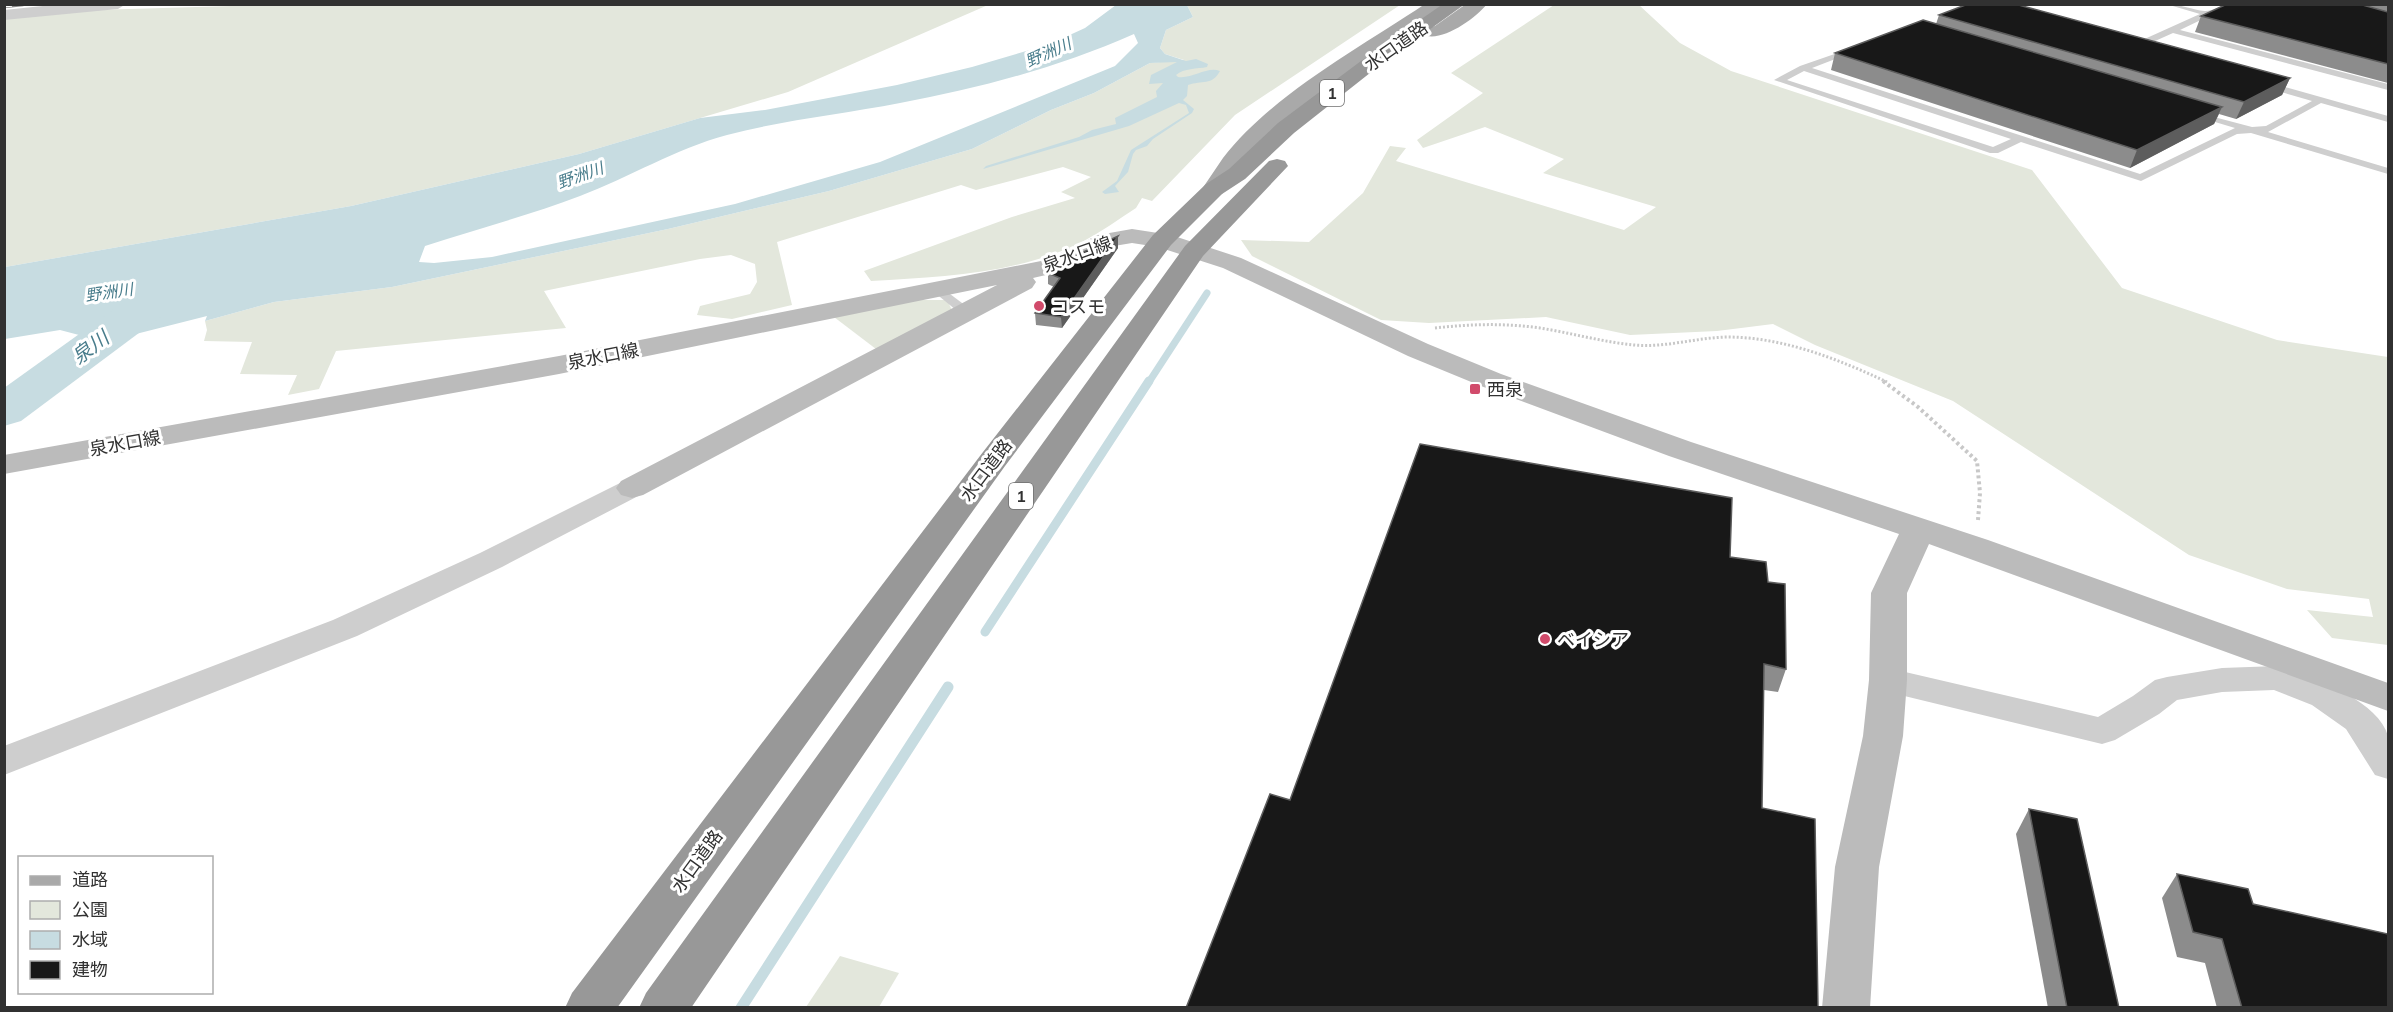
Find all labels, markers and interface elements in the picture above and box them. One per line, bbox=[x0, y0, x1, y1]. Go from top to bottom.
street label: 水口道路 bbox=[1360, 16, 1432, 76]
water label: 野洲川 bbox=[1022, 32, 1076, 71]
road number: 1 bbox=[1320, 80, 1344, 106]
water label: 野洲川 bbox=[554, 157, 608, 193]
street label: 泉水口線 bbox=[1039, 231, 1115, 277]
water label: 野洲川 bbox=[84, 278, 136, 305]
place label: コスモ bbox=[1051, 295, 1105, 318]
marker: コスモ bbox=[1032, 299, 1046, 313]
water label: 泉川 bbox=[67, 324, 115, 369]
street label: 泉水口線 bbox=[565, 338, 641, 374]
place label: 西泉 bbox=[1487, 378, 1523, 401]
marker: 西泉 bbox=[1468, 382, 1482, 396]
street label: 泉水口線 bbox=[88, 425, 162, 461]
street label: 水口道路 bbox=[955, 434, 1017, 506]
road number: 1 bbox=[1009, 483, 1033, 509]
place label: ベイシア bbox=[1557, 628, 1629, 651]
marker: ベイシア bbox=[1538, 632, 1552, 646]
street label: 水口道路 bbox=[667, 825, 727, 897]
legend bbox=[18, 856, 213, 994]
text: 道路 bbox=[72, 868, 108, 891]
text: 公園 bbox=[72, 898, 108, 921]
text: 水域 bbox=[72, 928, 108, 951]
text: 建物 bbox=[72, 958, 108, 981]

